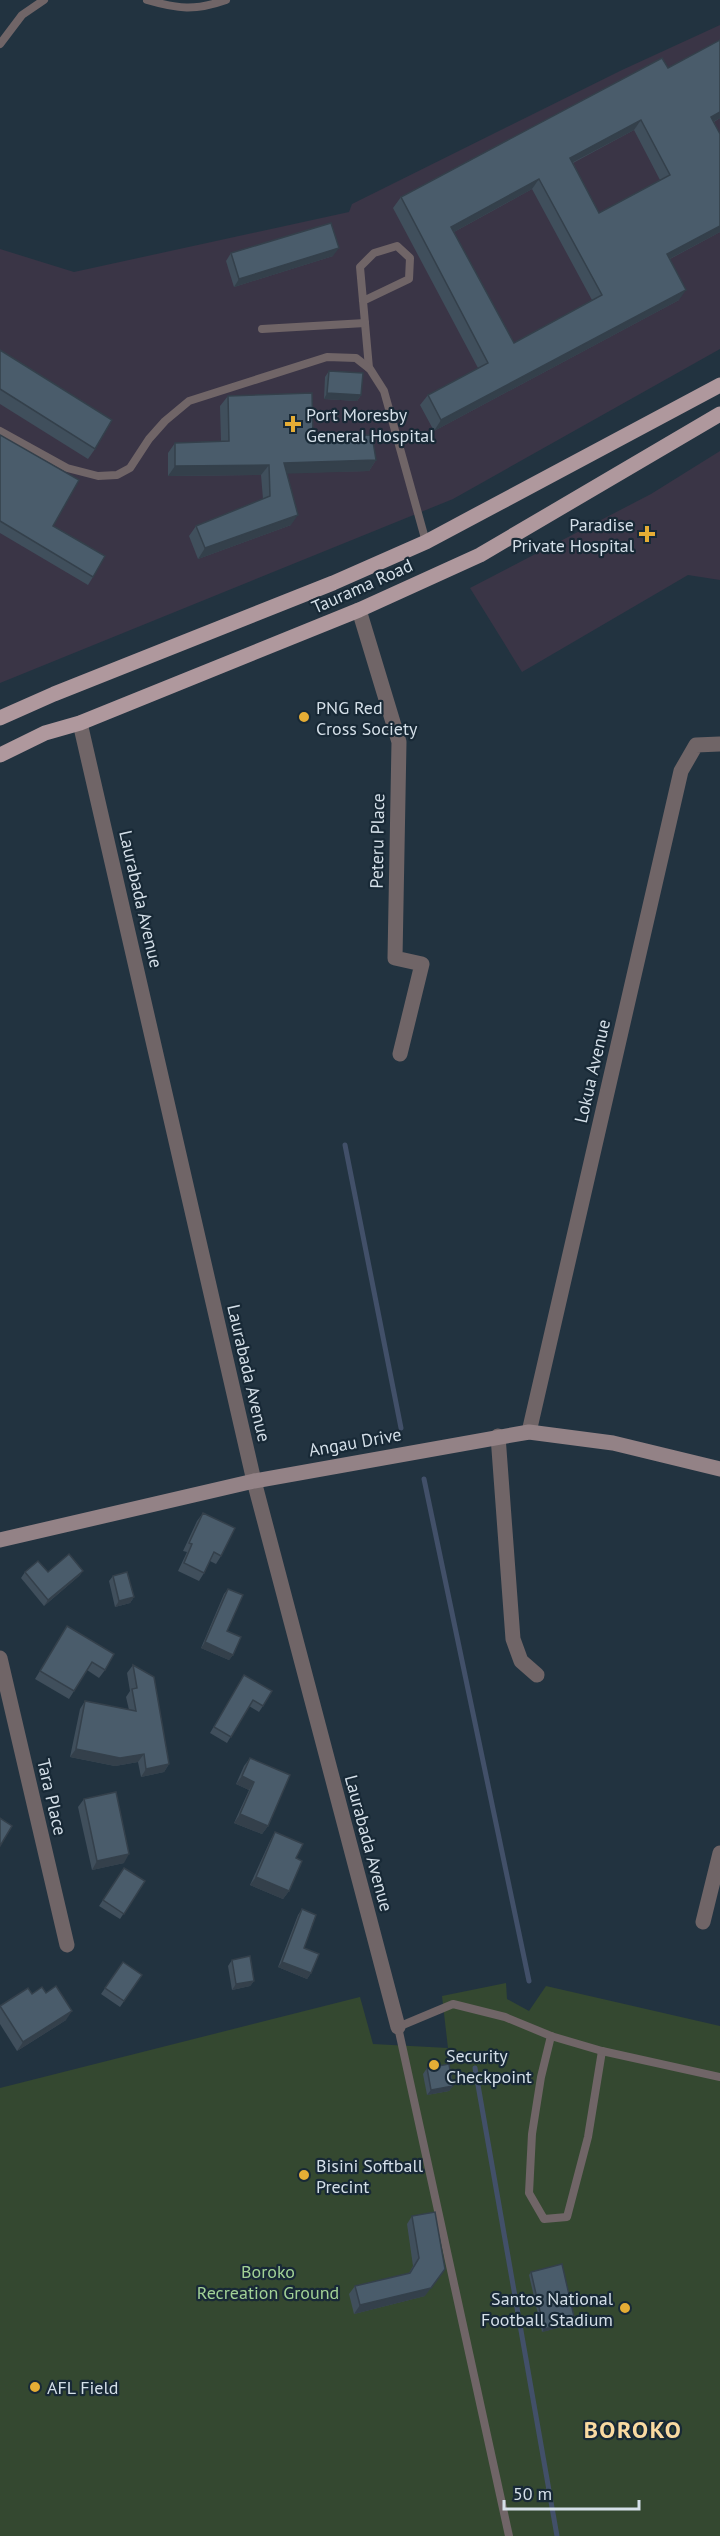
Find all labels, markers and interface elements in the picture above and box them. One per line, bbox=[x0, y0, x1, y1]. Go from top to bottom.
place label: Port Moresby General Hospital bbox=[306, 403, 435, 447]
marker: Port Moresby General Hospital bbox=[284, 415, 302, 433]
place label: Paradise Private Hospital bbox=[512, 513, 635, 557]
marker: Paradise Private Hospital bbox=[638, 525, 656, 543]
street label: Taurama Road bbox=[308, 553, 416, 619]
place label: PNG Red Cross Society bbox=[316, 696, 418, 740]
marker: PNG Red Cross Society bbox=[297, 710, 311, 724]
street label: Peteru Place bbox=[365, 793, 389, 889]
street label: Laurabada Avenue bbox=[114, 828, 168, 970]
street label: Lokua Avenue bbox=[569, 1017, 615, 1125]
street label: Laurabada Avenue bbox=[222, 1302, 276, 1444]
street label: Angau Drive bbox=[307, 1423, 403, 1461]
street label: Tara Place bbox=[32, 1756, 72, 1838]
street label: Laurabada Avenue bbox=[340, 1772, 398, 1914]
place label: Security Checkpoint bbox=[446, 2044, 532, 2088]
marker: Security Checkpoint bbox=[427, 2058, 441, 2072]
place label: Bisini Softball Precint bbox=[316, 2154, 424, 2198]
marker: Bisini Softball Precint bbox=[297, 2168, 311, 2182]
park label: Boroko Recreation Ground bbox=[197, 2260, 339, 2304]
place label: Santos National Football Stadium bbox=[481, 2287, 614, 2331]
marker: Santos National Football Stadium bbox=[618, 2301, 632, 2315]
place label: AFL Field bbox=[47, 2376, 118, 2399]
marker: AFL Field bbox=[28, 2380, 42, 2394]
district label: BOROKO bbox=[584, 2414, 682, 2445]
scale bar bbox=[504, 2473, 639, 2511]
text: 50 m bbox=[513, 2482, 552, 2505]

